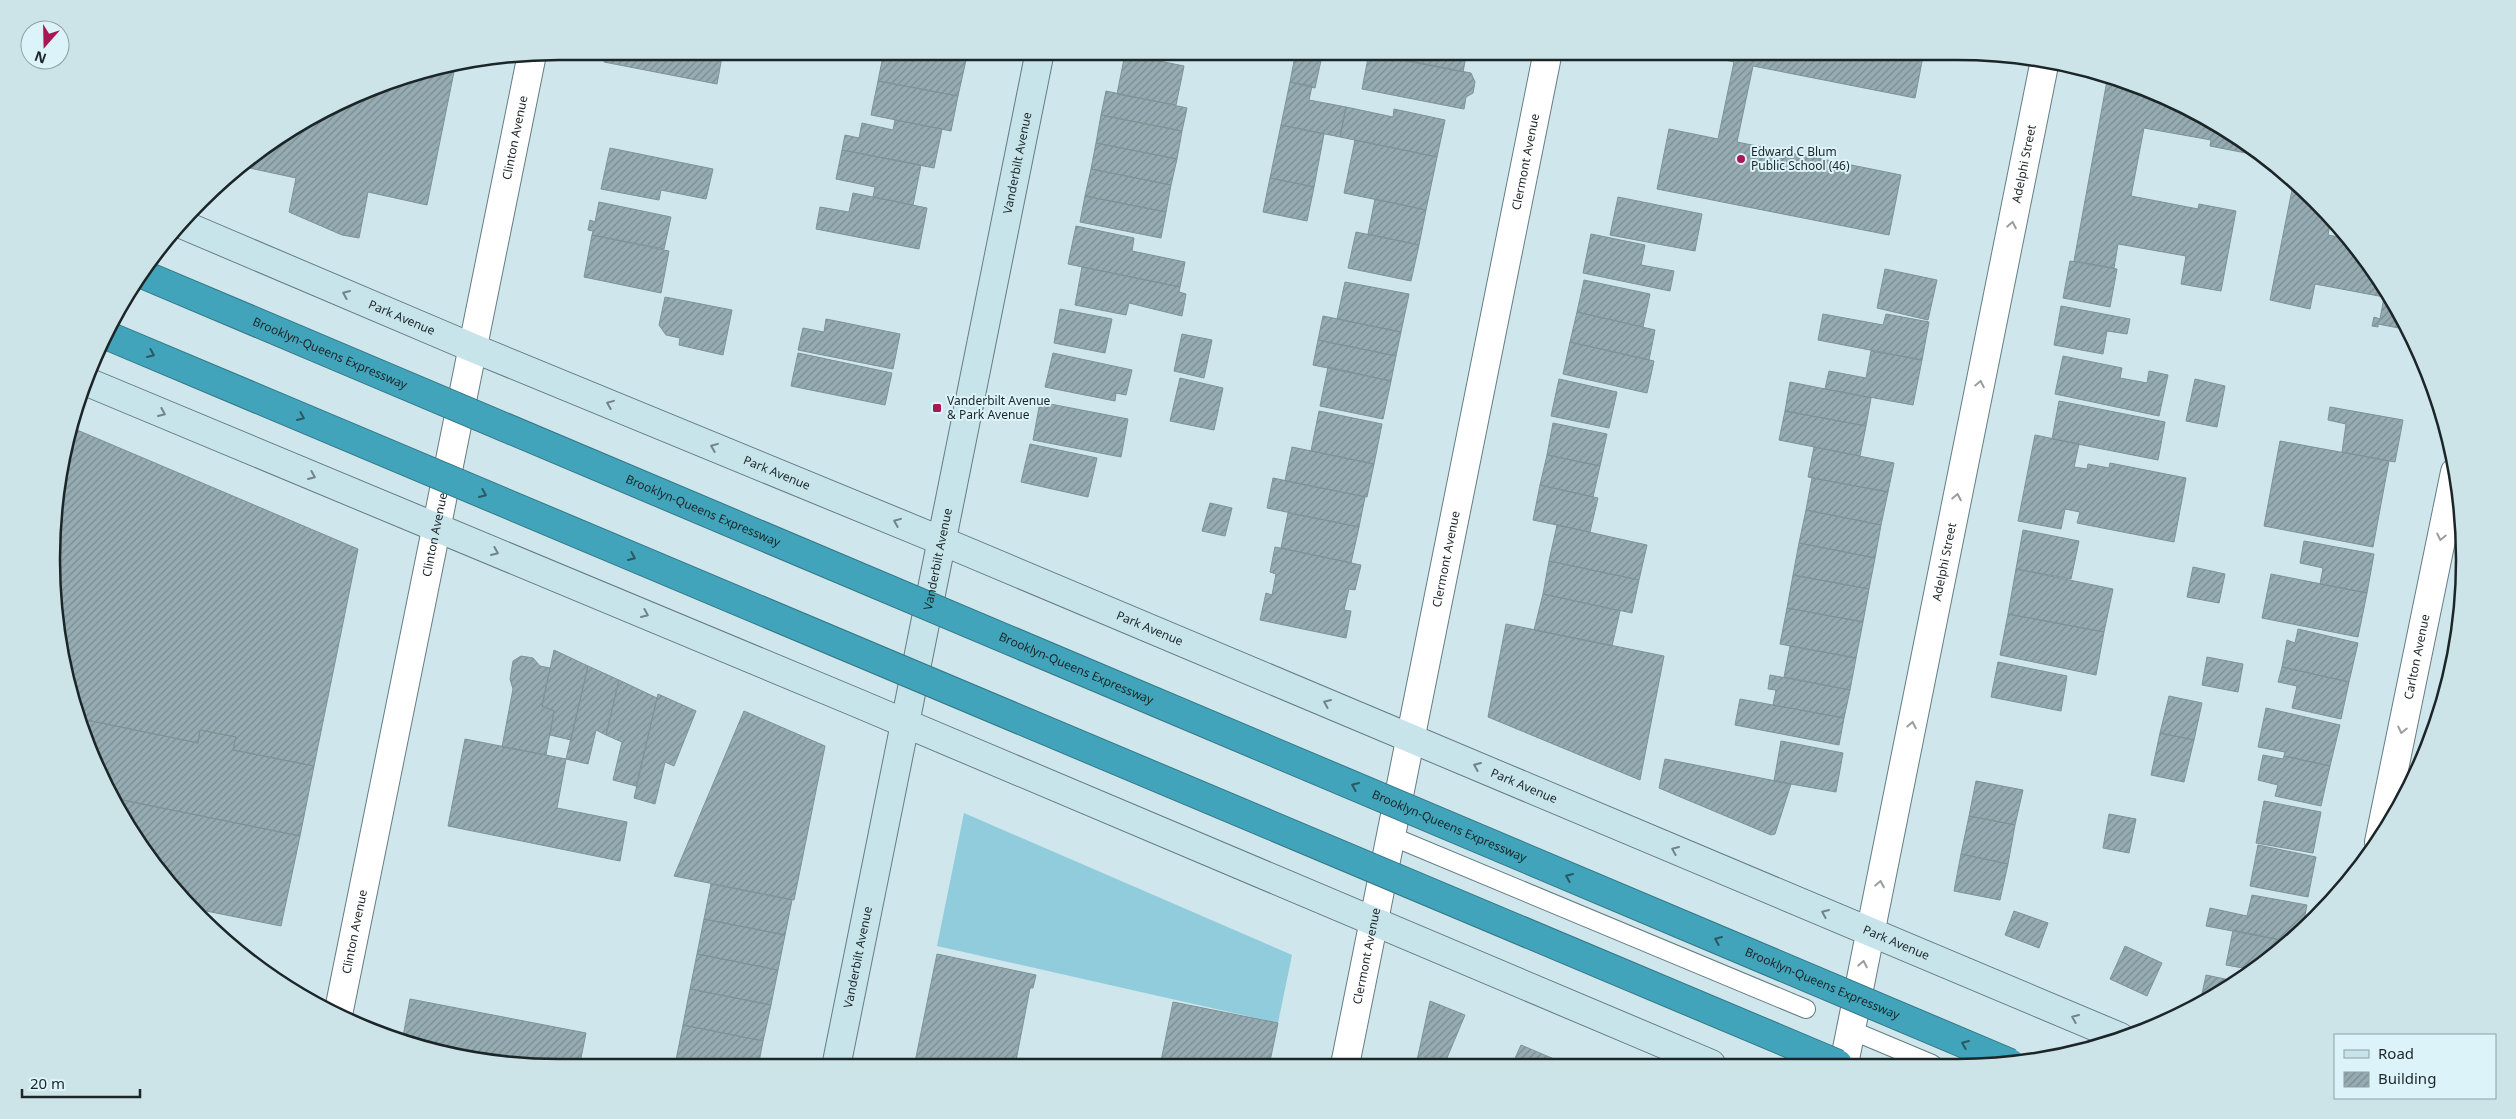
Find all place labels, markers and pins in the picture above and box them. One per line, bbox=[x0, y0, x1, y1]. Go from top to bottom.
place label: Edward C Blum Public School (46) bbox=[1751, 143, 1850, 174]
marker: Edward C Blum Public School (46) bbox=[1735, 153, 1747, 165]
place label: Vanderbilt Avenue & Park Avenue bbox=[947, 392, 1051, 423]
marker: Vanderbilt Avenue & Park Avenue bbox=[931, 402, 943, 414]

